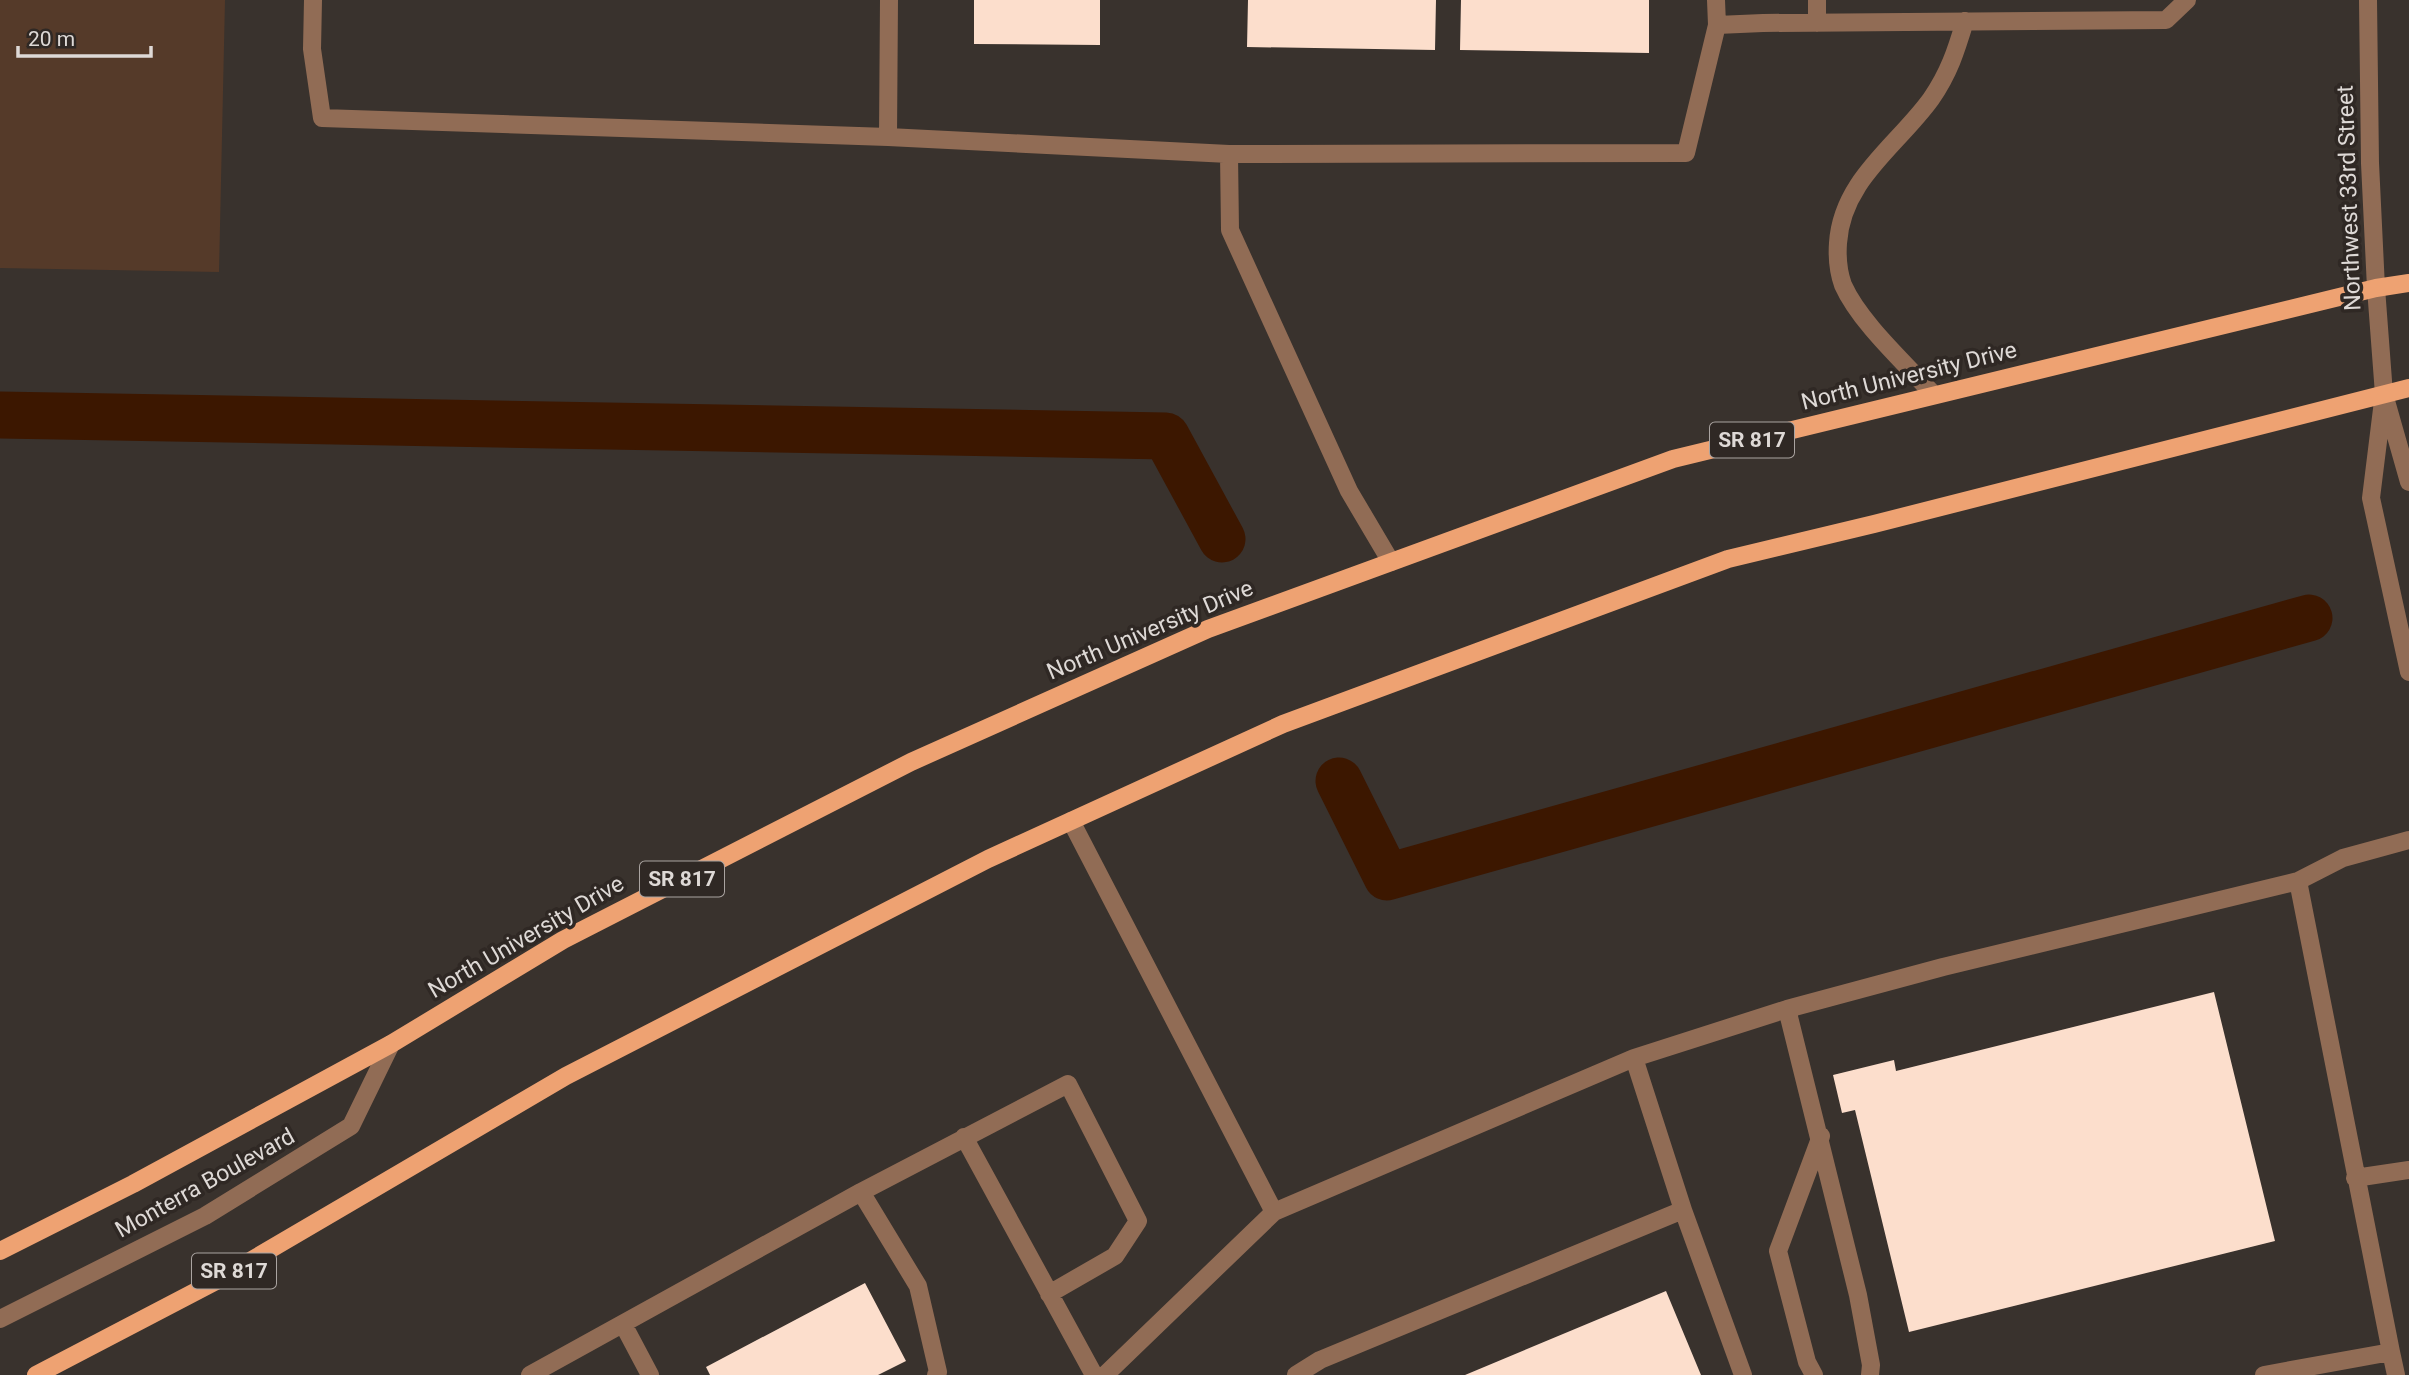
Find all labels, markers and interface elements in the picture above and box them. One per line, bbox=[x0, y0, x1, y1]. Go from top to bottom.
scale bar bbox=[18, 14, 150, 58]
text: 20 m bbox=[28, 27, 75, 51]
street label: Northwest 33rd Street bbox=[2332, 85, 2366, 311]
street label: North University Drive bbox=[1798, 336, 2020, 416]
road number: SR 817 bbox=[1710, 422, 1794, 458]
street label: North University Drive bbox=[1043, 574, 1257, 686]
road number: SR 817 bbox=[640, 862, 724, 896]
street label: North University Drive bbox=[423, 870, 629, 1004]
street label: Monterra Boulevard bbox=[111, 1123, 299, 1243]
road number: SR 817 bbox=[192, 1254, 276, 1288]

